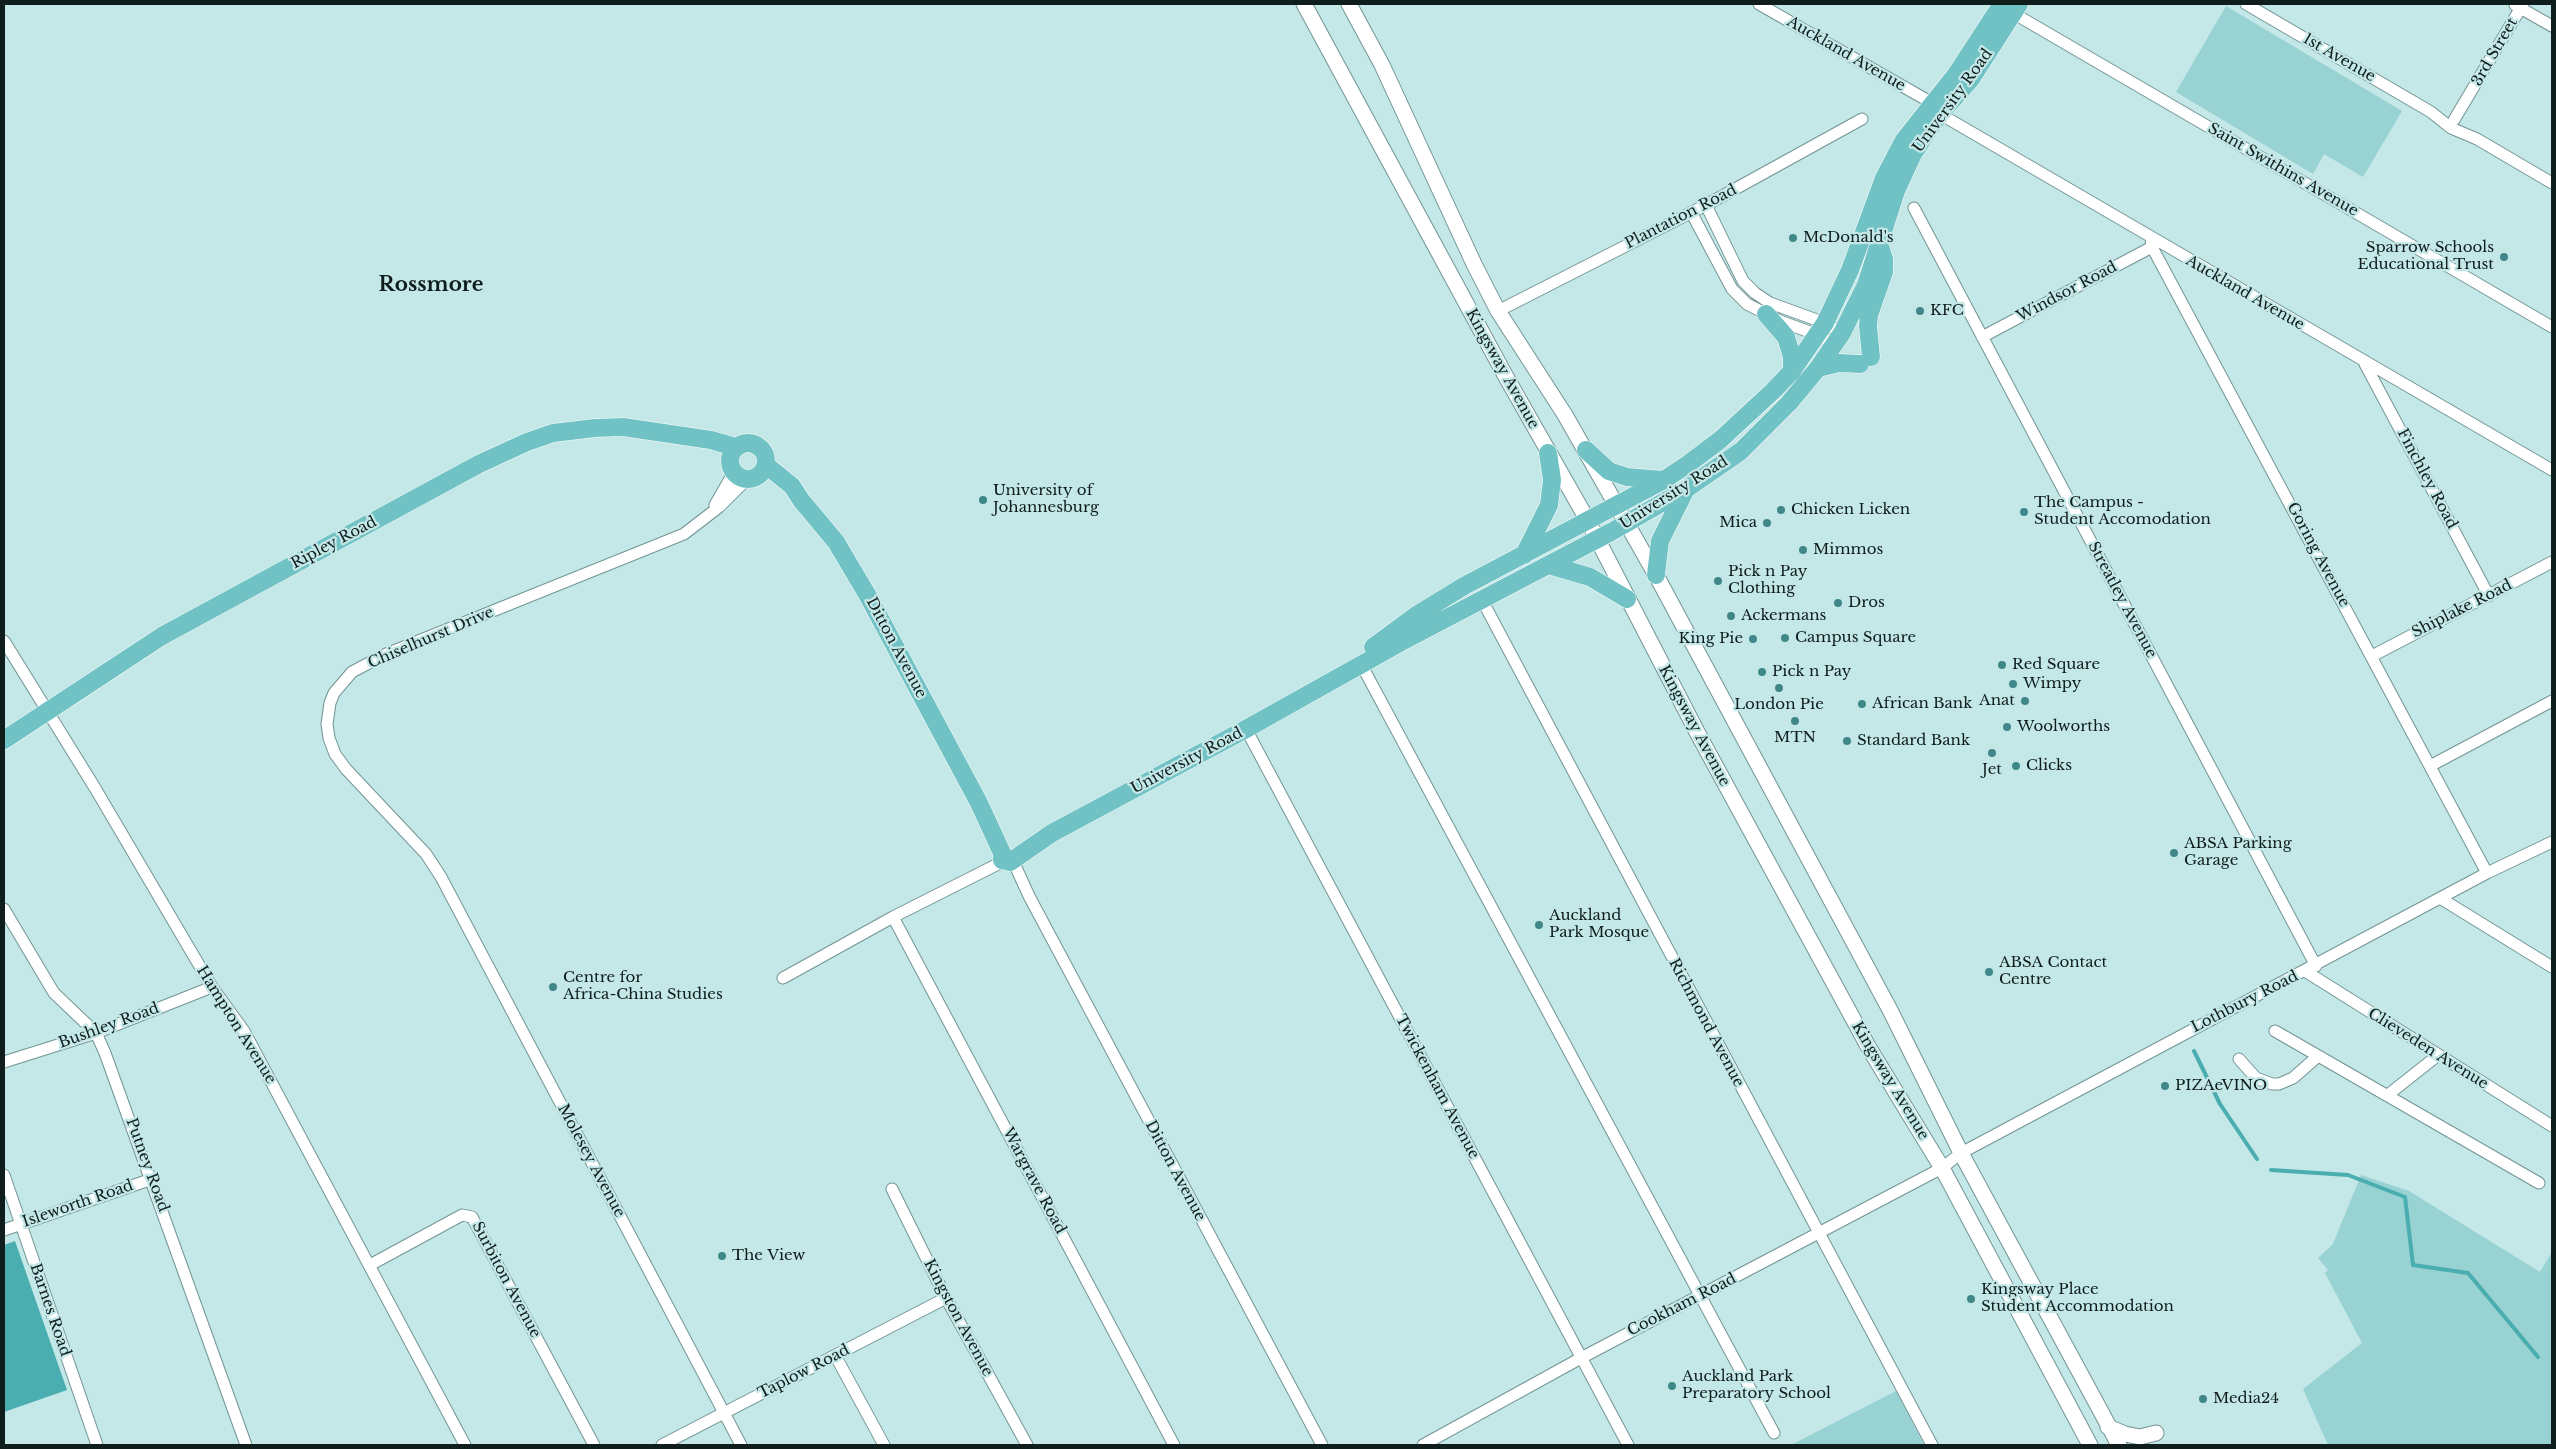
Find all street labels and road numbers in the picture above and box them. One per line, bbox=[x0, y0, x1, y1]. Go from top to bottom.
street label: Auckland Avenue bbox=[1784, 13, 1908, 95]
street label: 3rd Street bbox=[2468, 15, 2522, 89]
street label: 1st Avenue bbox=[2300, 30, 2378, 86]
street label: University Road bbox=[1909, 46, 1997, 156]
street label: Saint Swithins Avenue bbox=[2205, 120, 2361, 220]
street label: Plantation Road bbox=[1622, 181, 1740, 253]
street label: Auckland Avenue bbox=[2183, 252, 2307, 334]
street label: Windsor Road bbox=[2014, 258, 2120, 326]
street label: Kingsway Avenue bbox=[1462, 306, 1542, 432]
street label: Finchley Road bbox=[2393, 426, 2461, 532]
street label: University Road bbox=[1617, 453, 1731, 533]
street label: Goring Avenue bbox=[2283, 500, 2353, 610]
street label: Ripley Road bbox=[288, 513, 380, 573]
street label: Streatley Avenue bbox=[2084, 539, 2160, 661]
street label: Shiplake Road bbox=[2409, 576, 2515, 642]
street label: Ditton Avenue bbox=[862, 595, 930, 701]
street label: Chiselhurst Drive bbox=[365, 603, 497, 673]
street label: Kingsway Avenue bbox=[1654, 662, 1734, 790]
street label: University Road bbox=[1128, 724, 1246, 798]
street label: Richmond Avenue bbox=[1664, 956, 1748, 1090]
street label: Hampton Avenue bbox=[192, 963, 280, 1087]
street label: Lothbury Road bbox=[2189, 967, 2301, 1037]
street label: Bushley Road bbox=[56, 999, 162, 1053]
street label: Clieveden Avenue bbox=[2365, 1005, 2491, 1093]
street label: Twickenham Avenue bbox=[1391, 1012, 1483, 1162]
street label: Kingsway Avenue bbox=[1848, 1019, 1932, 1143]
street label: Molesey Avenue bbox=[554, 1101, 628, 1221]
street label: Putney Road bbox=[122, 1116, 172, 1214]
street label: Ditton Avenue bbox=[1141, 1118, 1209, 1224]
street label: Wargrave Road bbox=[998, 1125, 1070, 1237]
street label: Isleworth Road bbox=[20, 1177, 136, 1231]
street label: Surbiton Avenue bbox=[468, 1219, 544, 1341]
street label: Kingston Avenue bbox=[919, 1256, 997, 1380]
street label: Barnes Road bbox=[26, 1261, 74, 1359]
street label: Cookham Road bbox=[1625, 1270, 1739, 1340]
street label: Taplow Road bbox=[755, 1341, 853, 1403]

